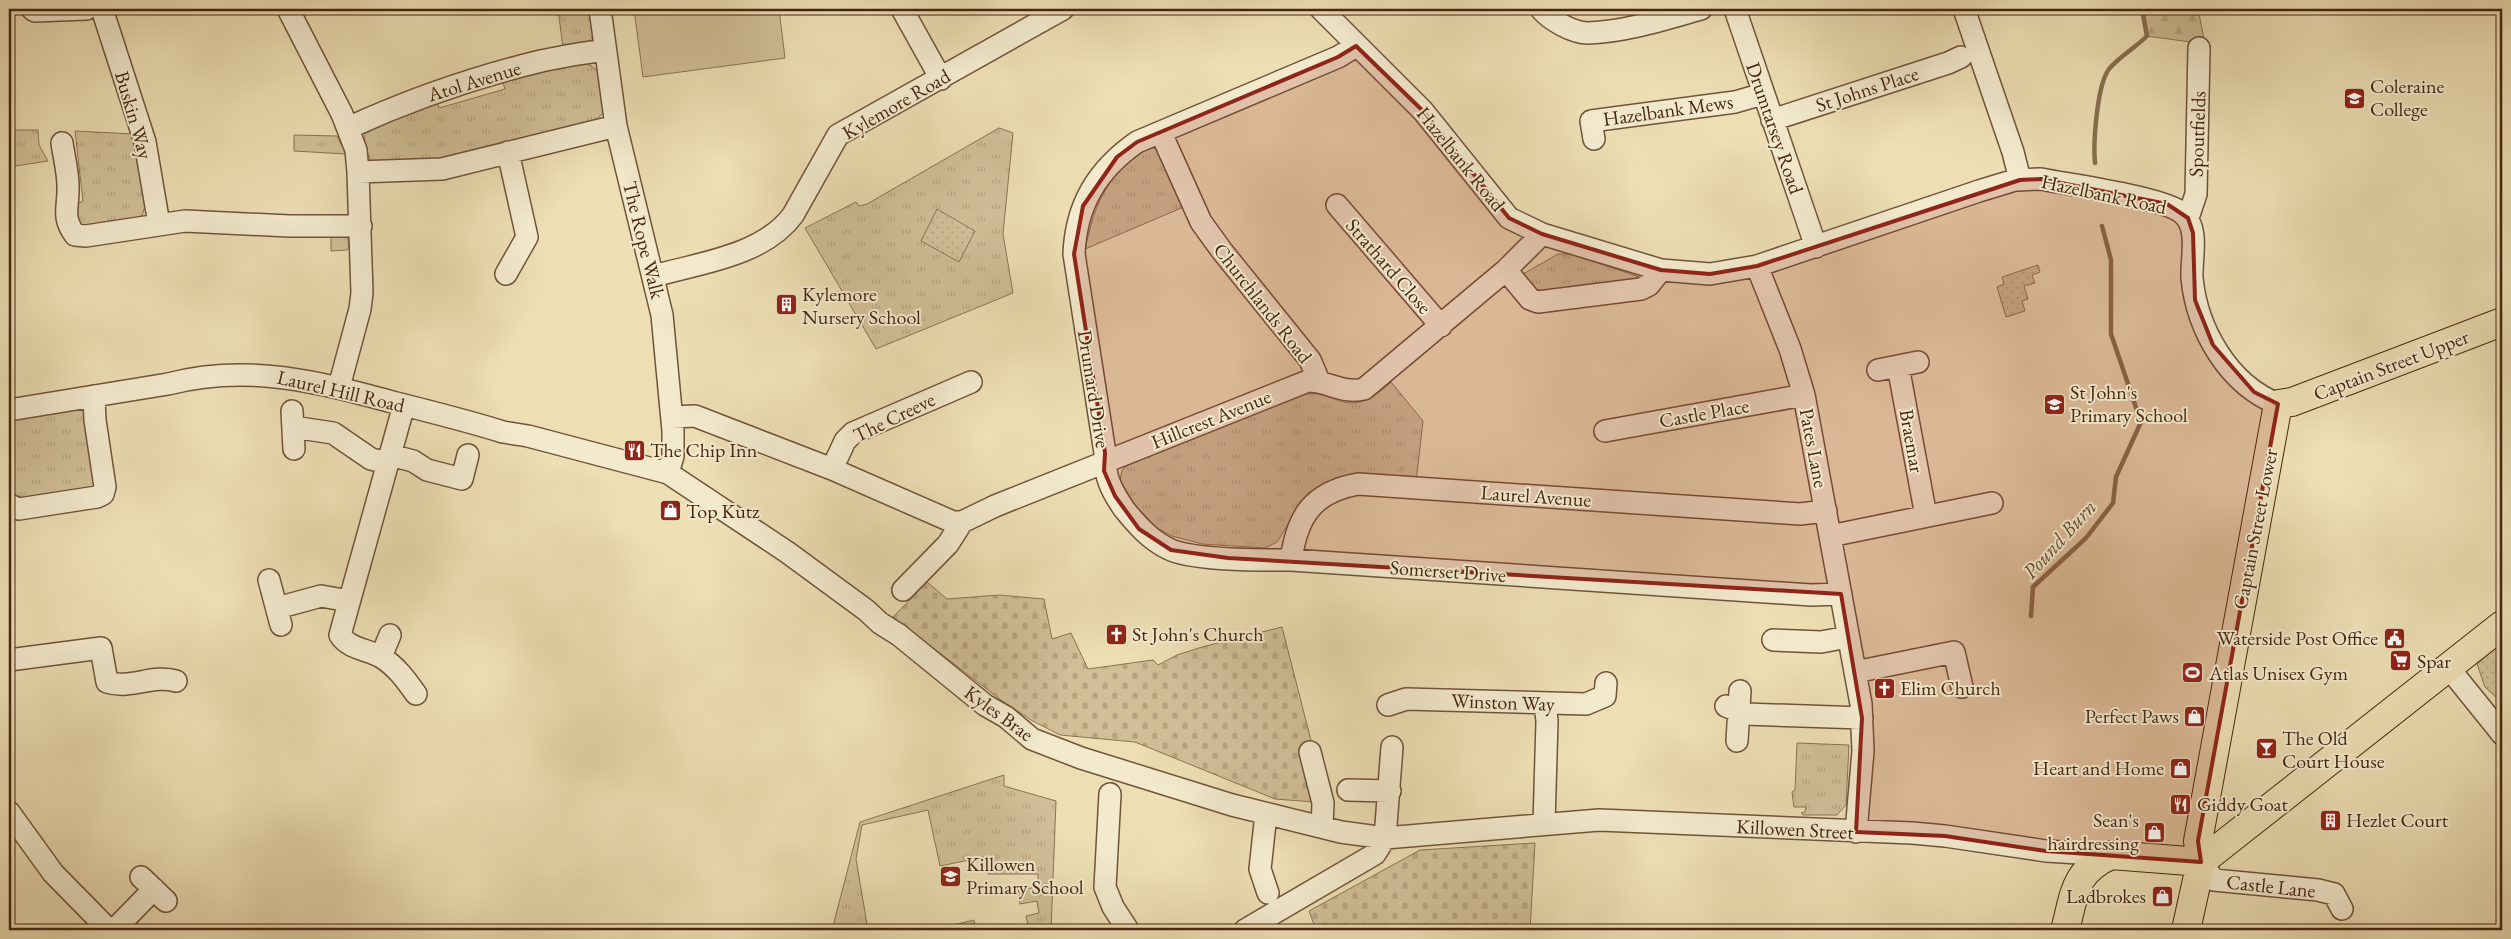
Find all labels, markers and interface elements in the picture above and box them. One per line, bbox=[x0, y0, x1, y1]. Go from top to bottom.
street label: Atol Avenue bbox=[423, 54, 524, 108]
street label: Drumtarsey Road bbox=[1740, 59, 1810, 198]
street label: St Johns Place bbox=[1812, 60, 1922, 118]
street label: Kylemore Road bbox=[837, 62, 956, 145]
street label: Buskin Way bbox=[109, 68, 159, 162]
place label: Coleraine College bbox=[2370, 73, 2445, 122]
school or university icon: Coleraine College bbox=[2342, 86, 2366, 110]
street label: Hazelbank Mews bbox=[1601, 88, 1735, 132]
street label: Spoutfields bbox=[2183, 91, 2211, 177]
street label: Hazelbank Road bbox=[1411, 101, 1512, 217]
street label: Hazelbank Road bbox=[2039, 168, 2170, 220]
street label: The Rope Walk bbox=[617, 178, 671, 302]
street label: Strathard Close bbox=[1340, 213, 1438, 319]
street label: Churchlands Road bbox=[1208, 237, 1319, 369]
place label: Kylemore Nursery School bbox=[802, 281, 921, 330]
building icon: Kylemore Nursery School bbox=[774, 293, 798, 317]
street label: Captain Street Upper bbox=[2310, 323, 2473, 407]
street label: Drumard Drive bbox=[1072, 328, 1116, 450]
street label: Laurel Hill Road bbox=[275, 364, 408, 418]
place label: St John's Primary School bbox=[2070, 379, 2188, 428]
street label: Hillcrest Avenue bbox=[1147, 383, 1275, 455]
street label: The Creeve bbox=[849, 386, 939, 448]
street label: Castle Place bbox=[1657, 392, 1751, 434]
school or university icon: St John's Primary School bbox=[2042, 392, 2066, 416]
street label: Pates Lane bbox=[1794, 406, 1834, 490]
street label: Braemar bbox=[1894, 407, 1930, 475]
place label: The Chip Inn bbox=[650, 437, 758, 463]
restaurant icon: The Chip Inn bbox=[622, 438, 646, 462]
street label: Captain Street Lower bbox=[2227, 446, 2283, 612]
street label: Laurel Avenue bbox=[1480, 479, 1592, 513]
water label: Pound Burn bbox=[2016, 494, 2102, 584]
place label: Top Kutz bbox=[686, 498, 760, 524]
shop icon: Top Kutz bbox=[658, 499, 682, 523]
street label: Somerset Drive bbox=[1389, 554, 1507, 588]
place label: St John's Church bbox=[1132, 621, 1263, 647]
church icon: St John's Church bbox=[1104, 622, 1128, 646]
place label: Waterside Post Office bbox=[2217, 625, 2378, 651]
public building icon: Waterside Post Office bbox=[2382, 626, 2406, 650]
place label: Spar bbox=[2417, 648, 2451, 674]
supermarket icon: Spar bbox=[2389, 649, 2413, 673]
place label: Atlas Unisex Gym bbox=[2208, 660, 2348, 686]
sports icon: Atlas Unisex Gym bbox=[2181, 661, 2205, 685]
place label: Elim Church bbox=[1900, 675, 2001, 701]
church icon: Elim Church bbox=[1872, 676, 1896, 700]
street label: Kyles Brae bbox=[959, 679, 1039, 747]
street label: Winston Way bbox=[1451, 687, 1555, 717]
place label: Perfect Paws bbox=[2085, 703, 2179, 729]
shop icon: Perfect Paws bbox=[2183, 704, 2207, 728]
place label: The Old Court House bbox=[2282, 725, 2385, 774]
bar icon: The Old Court House bbox=[2254, 737, 2278, 761]
place label: Heart and Home bbox=[2033, 755, 2164, 781]
shop icon: Heart and Home bbox=[2168, 756, 2192, 780]
place label: Giddy Goat bbox=[2197, 791, 2289, 817]
restaurant icon: Giddy Goat bbox=[2169, 792, 2193, 816]
place label: Sean's hairdressing bbox=[2047, 807, 2139, 856]
place label: Hezlet Court bbox=[2346, 807, 2449, 833]
building icon: Hezlet Court bbox=[2318, 808, 2342, 832]
street label: Killowen Street bbox=[1736, 813, 1855, 845]
shop icon: Sean's hairdressing bbox=[2143, 820, 2167, 844]
place label: Killowen Primary School bbox=[966, 851, 1084, 900]
school or university icon: Killowen Primary School bbox=[938, 864, 962, 888]
street label: Castle Lane bbox=[2225, 868, 2317, 904]
place label: Ladbrokes bbox=[2066, 883, 2146, 909]
shop icon: Ladbrokes bbox=[2150, 884, 2174, 908]

